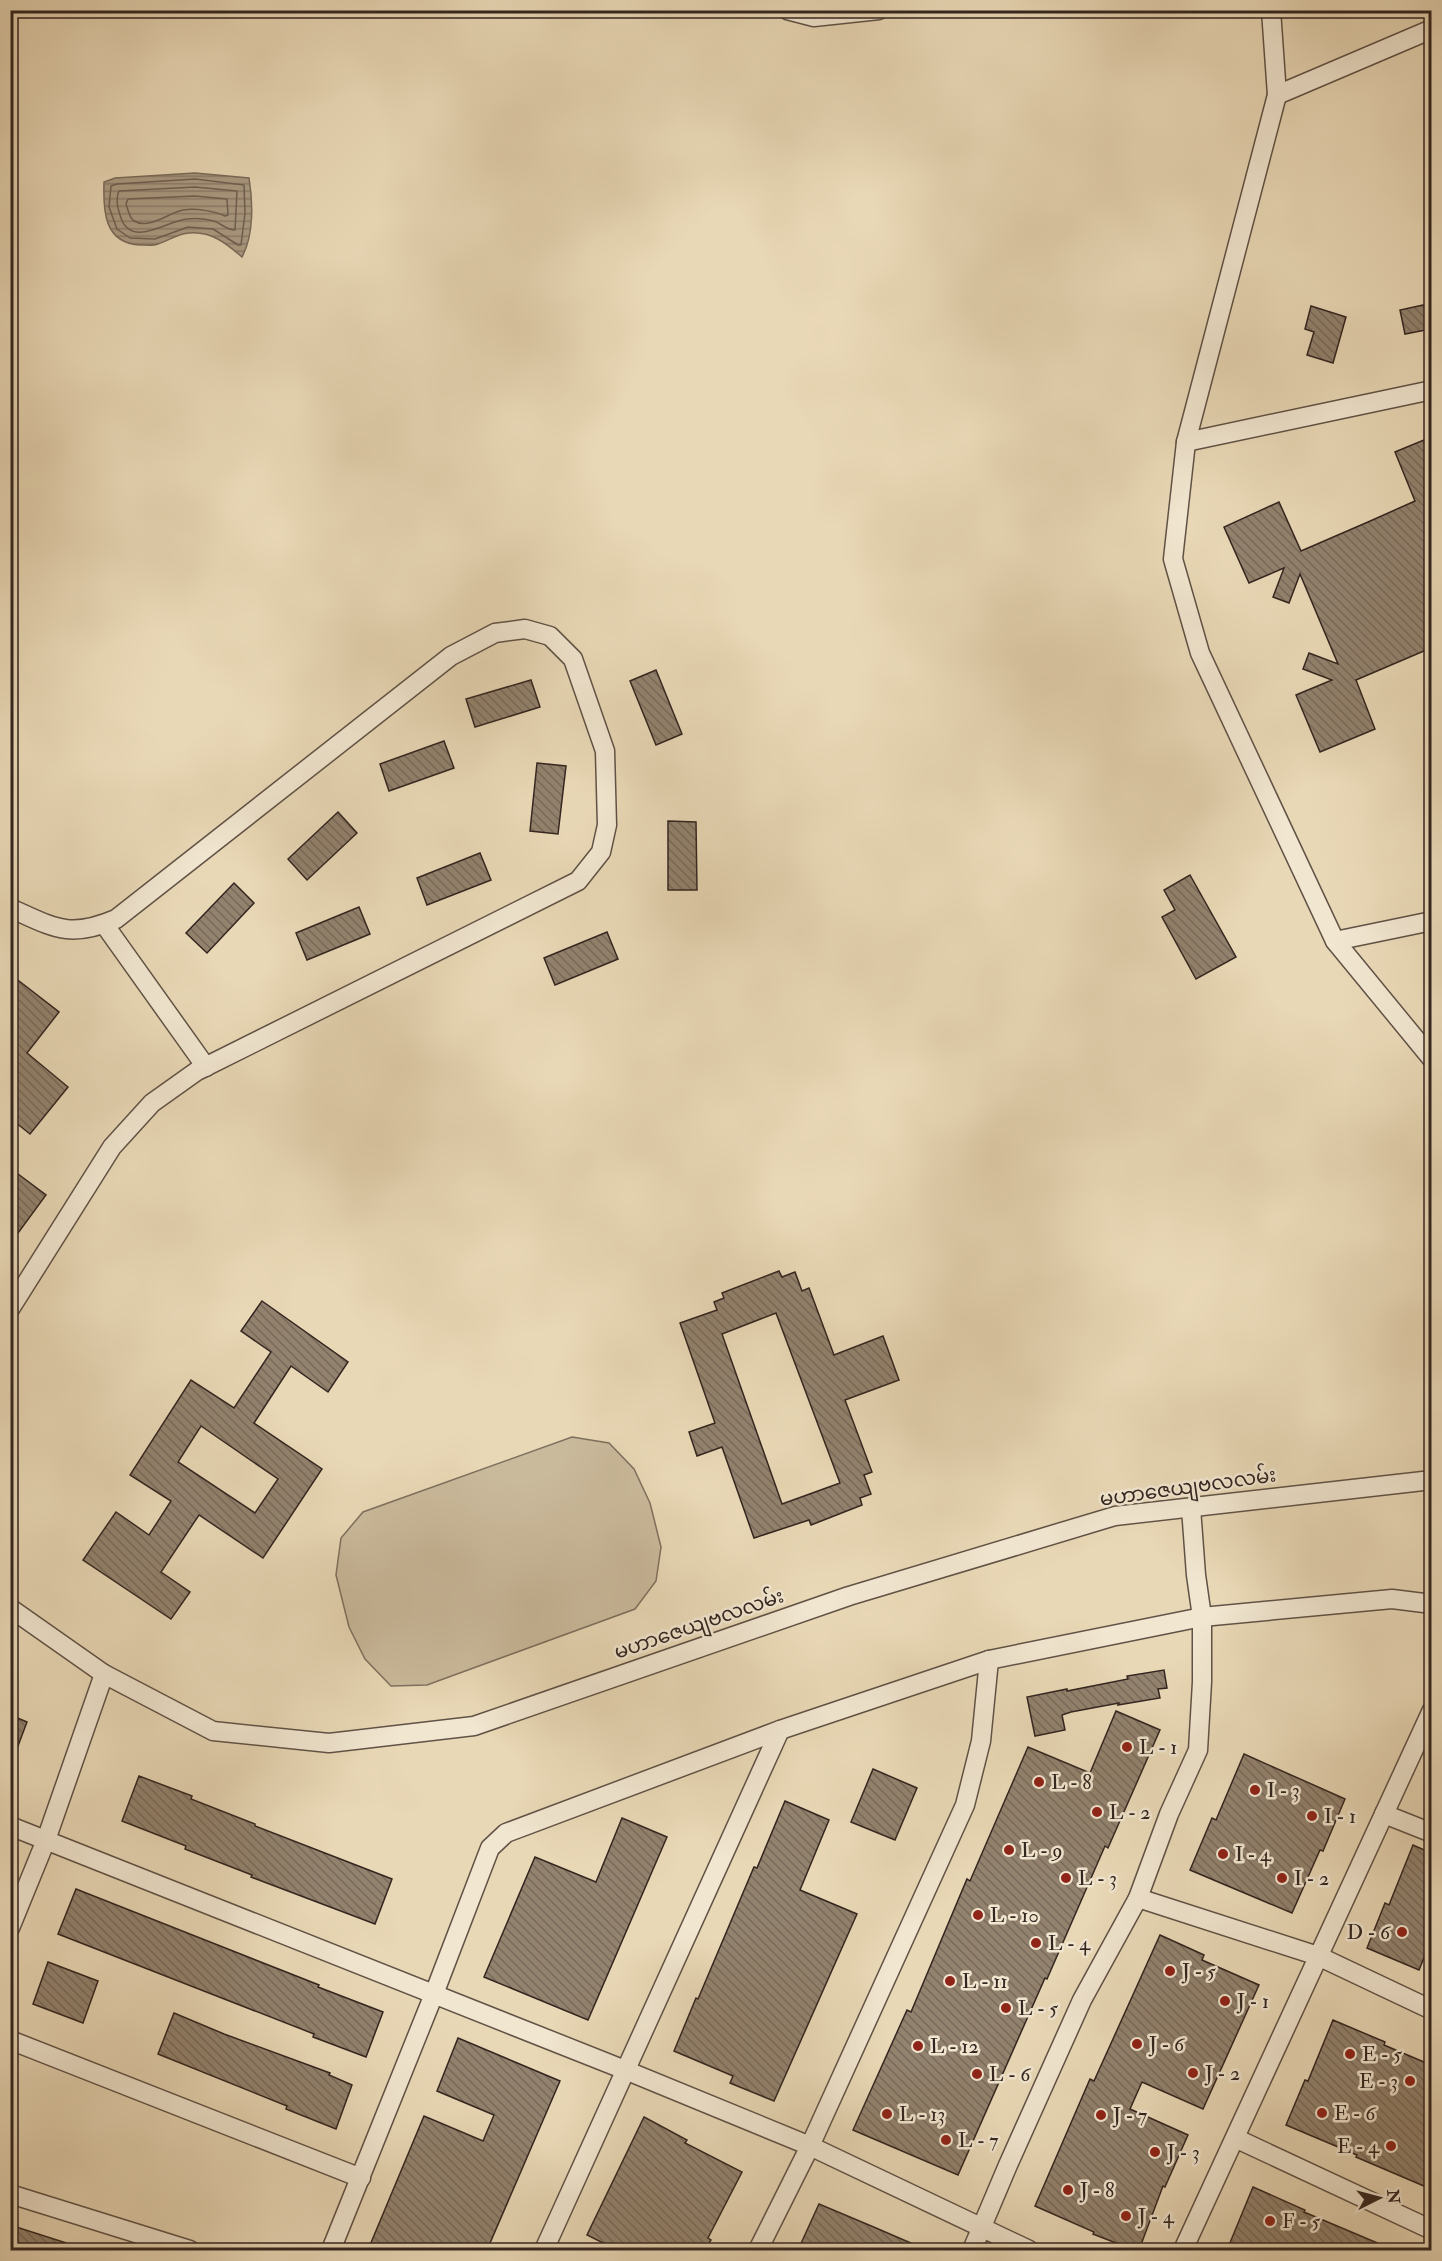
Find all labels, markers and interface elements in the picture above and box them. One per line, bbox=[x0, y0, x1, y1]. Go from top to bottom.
street label: မဟာဇေယျဗလလမ်း bbox=[1098, 1460, 1278, 1515]
street label: မဟာဇေယျဗလလမ်း bbox=[610, 1581, 788, 1668]
place label: L - 1 bbox=[1139, 1735, 1178, 1760]
marker: L - 1 bbox=[1120, 1740, 1134, 1754]
place label: L - 8 bbox=[1051, 1770, 1092, 1795]
marker: L - 8 bbox=[1032, 1775, 1046, 1789]
place label: I - 3 bbox=[1267, 1778, 1300, 1803]
marker: I - 3 bbox=[1248, 1783, 1262, 1797]
place label: L - 2 bbox=[1109, 1800, 1151, 1825]
place label: I - 1 bbox=[1324, 1804, 1356, 1829]
marker: L - 2 bbox=[1090, 1805, 1104, 1819]
marker: I - 1 bbox=[1305, 1809, 1319, 1823]
place label: L - 9 bbox=[1021, 1838, 1063, 1863]
place label: I - 4 bbox=[1235, 1842, 1272, 1867]
marker: L - 9 bbox=[1002, 1843, 1016, 1857]
marker: I - 4 bbox=[1216, 1847, 1230, 1861]
place label: L - 3 bbox=[1078, 1866, 1117, 1891]
place label: I - 2 bbox=[1294, 1866, 1329, 1891]
marker: L - 3 bbox=[1059, 1871, 1073, 1885]
marker: I - 2 bbox=[1275, 1871, 1289, 1885]
place label: L - 10 bbox=[990, 1903, 1039, 1928]
marker: L - 10 bbox=[971, 1908, 985, 1922]
place label: D - 6 bbox=[1347, 1920, 1391, 1945]
marker: D - 6 bbox=[1395, 1925, 1409, 1939]
place label: L - 4 bbox=[1048, 1931, 1091, 1956]
marker: L - 4 bbox=[1029, 1936, 1043, 1950]
place label: J - 5 bbox=[1181, 1959, 1216, 1984]
marker: J - 5 bbox=[1163, 1964, 1177, 1978]
place label: L - 11 bbox=[962, 1969, 1008, 1994]
marker: L - 11 bbox=[943, 1974, 957, 1988]
place label: J - 1 bbox=[1236, 1989, 1269, 2014]
marker: J - 1 bbox=[1218, 1994, 1232, 2008]
place label: L - 5 bbox=[1018, 1996, 1058, 2021]
marker: L - 5 bbox=[999, 2001, 1013, 2015]
place label: J - 6 bbox=[1148, 2032, 1185, 2057]
place label: L - 12 bbox=[930, 2034, 979, 2059]
marker: J - 6 bbox=[1130, 2037, 1144, 2051]
marker: L - 12 bbox=[911, 2039, 925, 2053]
place label: E - 5 bbox=[1362, 2042, 1402, 2067]
marker: E - 5 bbox=[1343, 2047, 1357, 2061]
place label: J - 2 bbox=[1204, 2061, 1240, 2086]
place label: L - 6 bbox=[989, 2062, 1031, 2087]
marker: J - 2 bbox=[1186, 2066, 1200, 2080]
marker: L - 6 bbox=[970, 2067, 984, 2081]
place label: E - 3 bbox=[1359, 2069, 1398, 2094]
marker: E - 3 bbox=[1403, 2074, 1417, 2088]
place label: E - 6 bbox=[1334, 2101, 1376, 2126]
place label: L - 13 bbox=[899, 2102, 945, 2127]
place label: J - 7 bbox=[1112, 2103, 1147, 2128]
marker: E - 6 bbox=[1315, 2106, 1329, 2120]
marker: L - 13 bbox=[880, 2107, 894, 2121]
marker: J - 7 bbox=[1094, 2108, 1108, 2122]
place label: L - 7 bbox=[958, 2128, 999, 2153]
marker: L - 7 bbox=[939, 2133, 953, 2147]
place label: E - 4 bbox=[1337, 2134, 1380, 2159]
marker: E - 4 bbox=[1384, 2139, 1398, 2153]
place label: J - 3 bbox=[1166, 2140, 1200, 2165]
marker: J - 3 bbox=[1148, 2145, 1162, 2159]
north arrow bbox=[1349, 2168, 1409, 2228]
place label: J - 8 bbox=[1079, 2178, 1114, 2203]
marker: J - 8 bbox=[1061, 2183, 1075, 2197]
text: N bbox=[1382, 2187, 1404, 2205]
place label: J - 4 bbox=[1137, 2204, 1175, 2229]
marker: J - 4 bbox=[1119, 2209, 1133, 2223]
place label: F - 5 bbox=[1282, 2209, 1320, 2234]
marker: F - 5 bbox=[1263, 2214, 1277, 2228]

